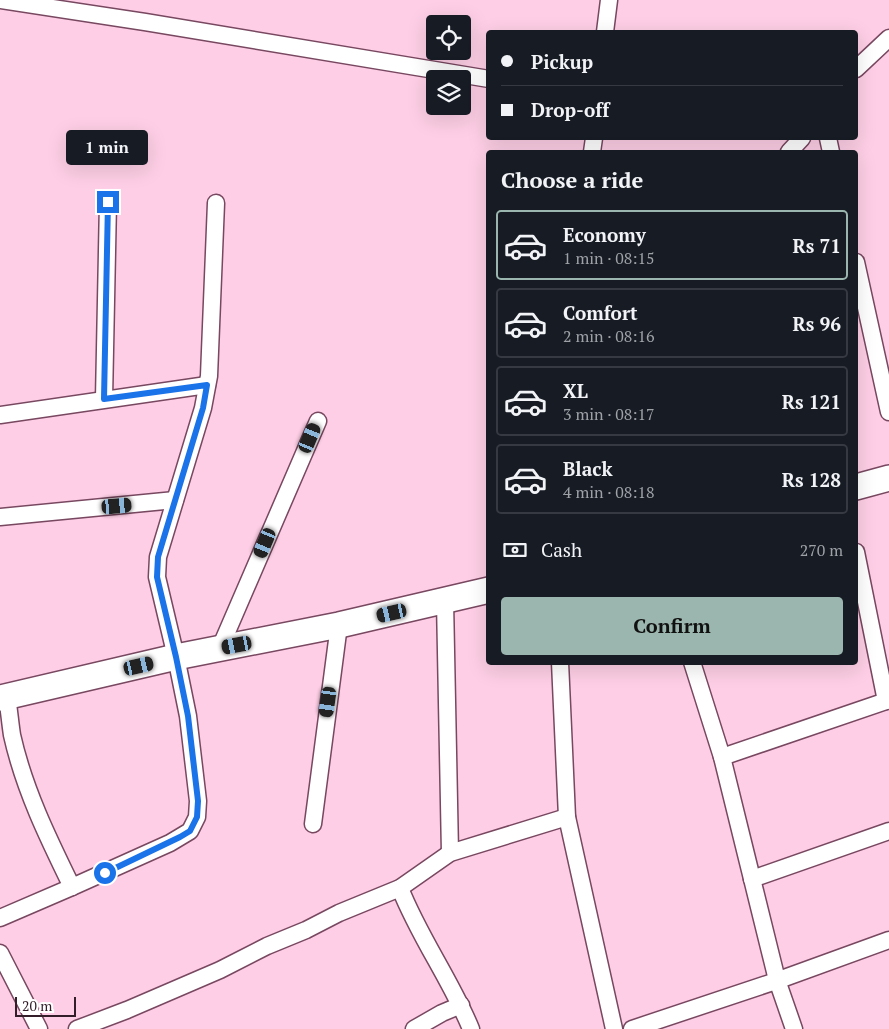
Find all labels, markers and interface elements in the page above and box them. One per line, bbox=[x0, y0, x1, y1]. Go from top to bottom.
map controls bbox=[426, 15, 471, 115]
button: locate bbox=[426, 15, 471, 60]
text: Pickup bbox=[531, 49, 593, 74]
button: layers bbox=[426, 70, 471, 115]
text: Drop-off bbox=[531, 97, 609, 122]
callout: 1 min bbox=[67, 130, 149, 164]
text: 1 min bbox=[85, 136, 129, 158]
text: Choose a ride bbox=[501, 165, 643, 194]
route end bbox=[97, 191, 119, 213]
text: Economy bbox=[563, 222, 646, 247]
icon: car bbox=[503, 223, 548, 268]
text: Rs 71 bbox=[793, 233, 841, 258]
text: 1 min · 08:15 bbox=[563, 247, 655, 269]
text: Comfort bbox=[563, 300, 638, 325]
icon: car bbox=[503, 301, 548, 346]
text: Rs 96 bbox=[793, 311, 841, 336]
text: 2 min · 08:16 bbox=[563, 325, 655, 347]
text: XL bbox=[563, 378, 588, 403]
icon: car bbox=[503, 379, 548, 424]
text: Rs 121 bbox=[782, 389, 841, 414]
text: 3 min · 08:17 bbox=[563, 403, 655, 425]
car bbox=[297, 421, 322, 455]
text: Black bbox=[563, 456, 613, 481]
icon: car bbox=[503, 457, 548, 502]
text: Rs 128 bbox=[782, 467, 841, 492]
text: 4 min · 08:18 bbox=[563, 481, 655, 503]
car bbox=[101, 497, 132, 515]
car bbox=[252, 526, 277, 560]
icon: cash bbox=[501, 536, 529, 564]
text: Cash bbox=[541, 537, 582, 562]
text: 270 m bbox=[800, 539, 843, 561]
button: Confirm bbox=[501, 597, 843, 655]
car bbox=[375, 602, 408, 624]
car bbox=[220, 635, 253, 655]
car bbox=[122, 655, 155, 677]
car bbox=[318, 686, 337, 718]
route start bbox=[94, 862, 116, 884]
scale bar bbox=[15, 994, 76, 1017]
text: 20 m bbox=[22, 996, 52, 1015]

